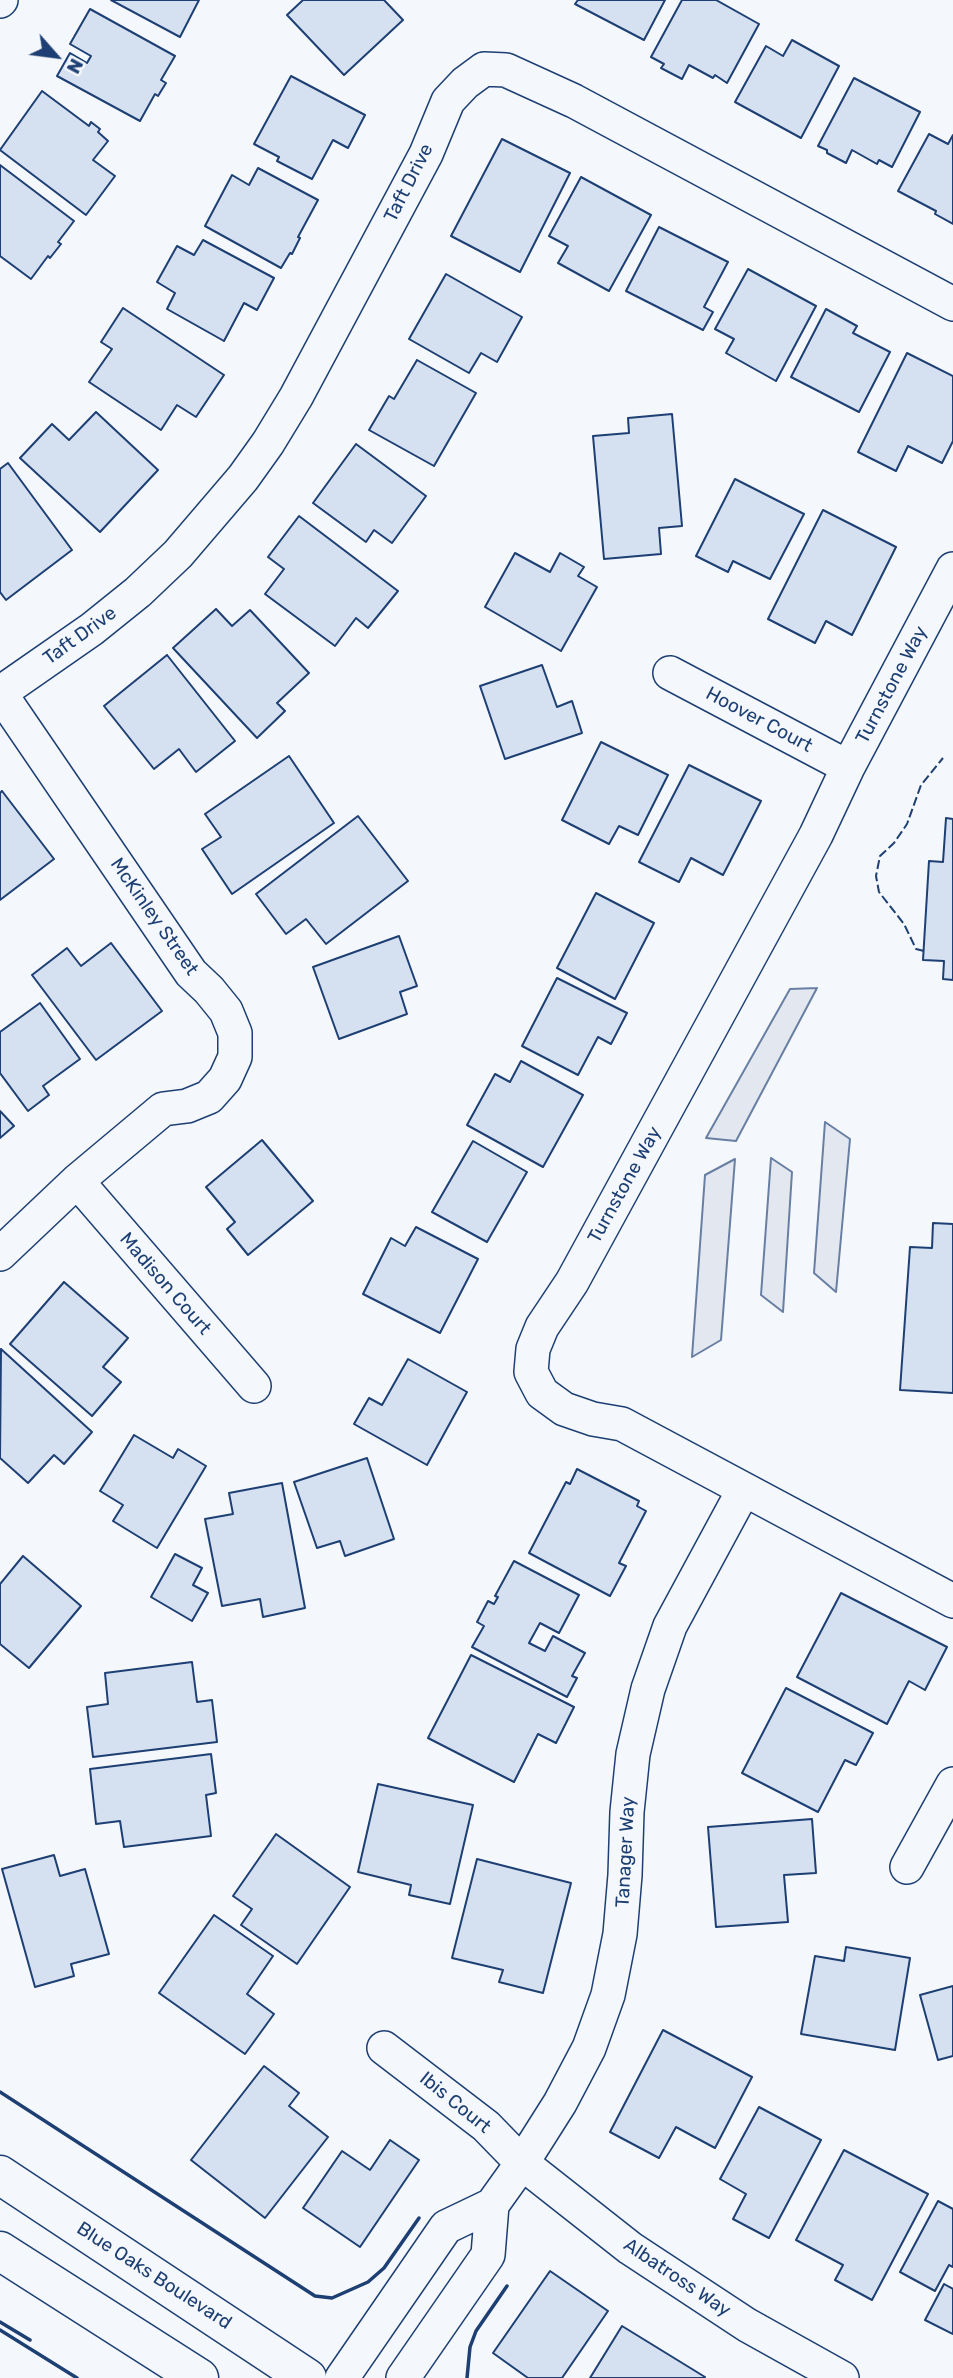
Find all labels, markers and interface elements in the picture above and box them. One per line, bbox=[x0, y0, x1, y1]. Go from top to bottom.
north arrow bbox=[21, 21, 91, 91]
text: N bbox=[62, 55, 88, 78]
street label: Taft Drive bbox=[380, 140, 438, 226]
street label: Taft Drive bbox=[39, 602, 121, 670]
street label: Turnstone Way bbox=[851, 622, 933, 748]
street label: Hoover Court bbox=[702, 682, 816, 758]
street label: McKinley Street bbox=[105, 854, 203, 980]
street label: Turnstone Way bbox=[584, 1123, 666, 1247]
street label: Madison Court bbox=[114, 1228, 216, 1340]
street label: Tanager Way bbox=[612, 1796, 640, 1908]
street label: Ibis Court bbox=[415, 2067, 495, 2139]
street label: Blue Oaks Boulevard bbox=[72, 2217, 236, 2335]
street label: Albatross Way bbox=[619, 2234, 735, 2322]

